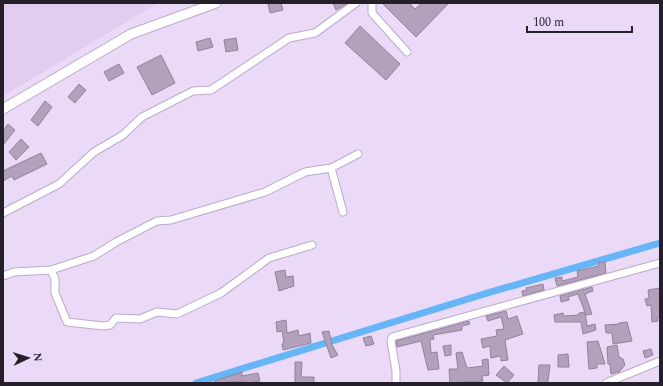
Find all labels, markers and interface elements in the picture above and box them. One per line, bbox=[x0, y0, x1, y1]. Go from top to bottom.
scale bar bbox=[527, 8, 632, 34]
text: 100 m bbox=[533, 13, 564, 32]
north arrow bbox=[8, 338, 48, 378]
text: N bbox=[29, 352, 46, 362]

